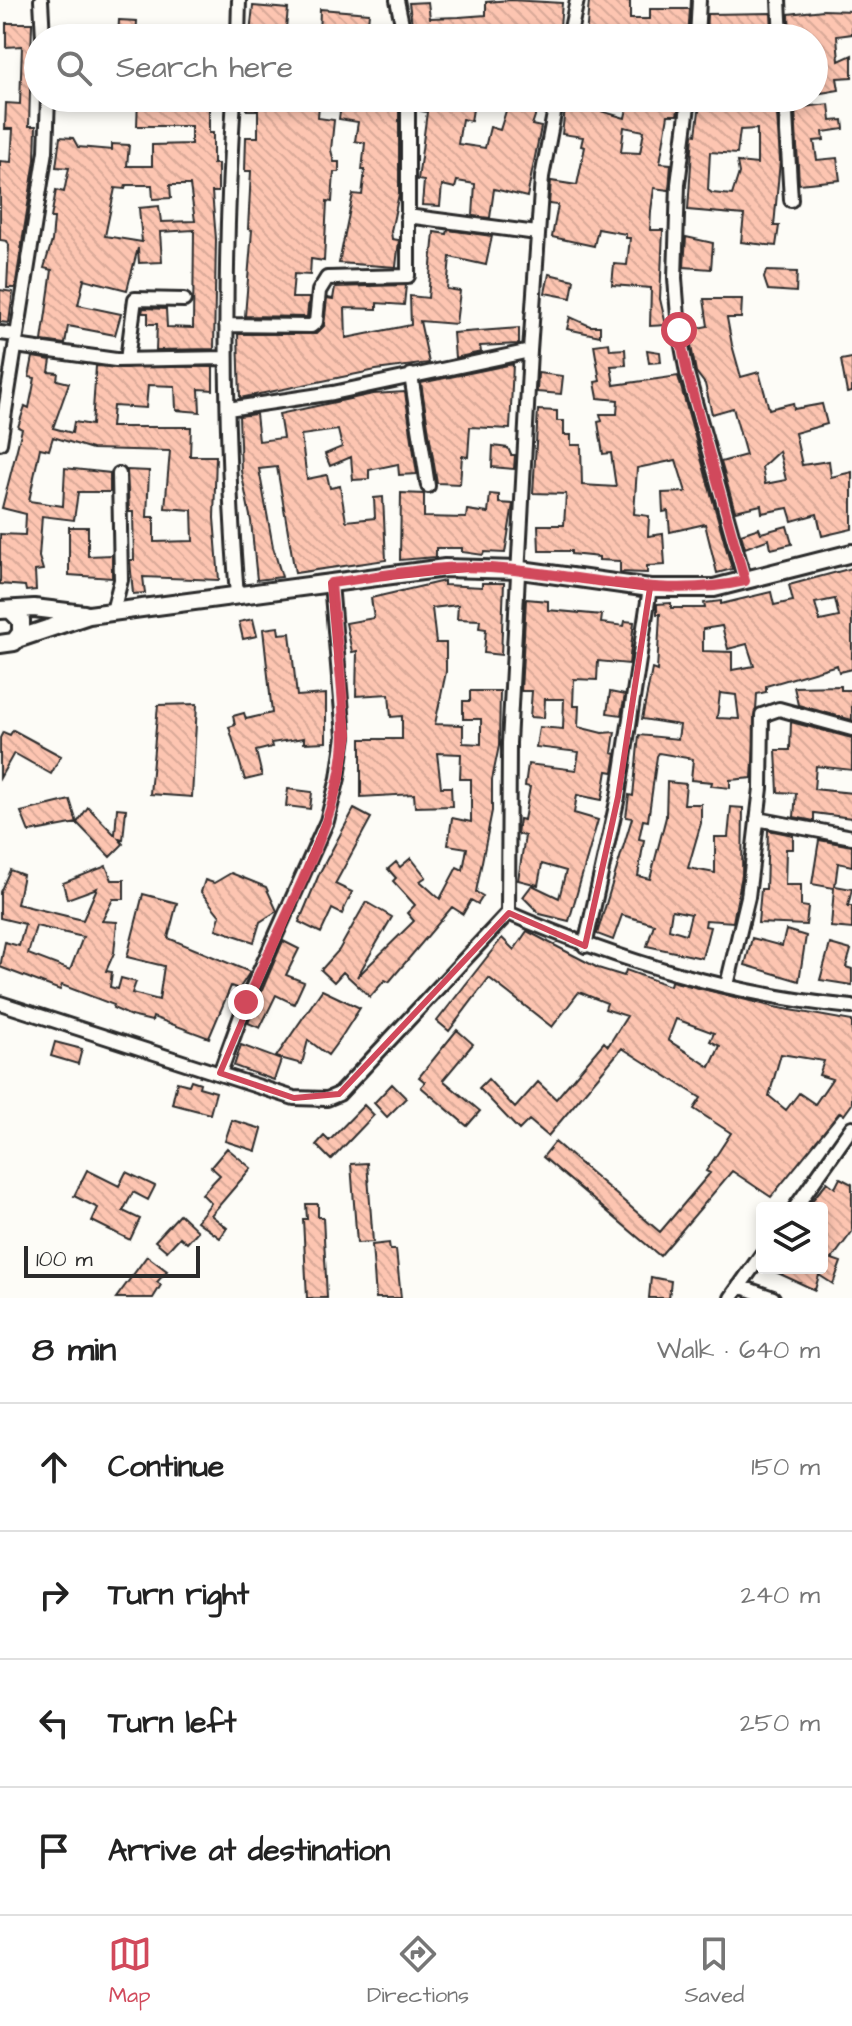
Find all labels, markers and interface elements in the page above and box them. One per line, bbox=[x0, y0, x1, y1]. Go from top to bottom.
search box bbox=[24, 24, 828, 112]
icon: search bbox=[52, 46, 96, 90]
text: Search here bbox=[116, 47, 293, 89]
route start bbox=[661, 312, 697, 348]
route end bbox=[228, 984, 264, 1020]
map controls bbox=[756, 1202, 828, 1274]
button: layers bbox=[756, 1202, 828, 1274]
scale bar bbox=[24, 1242, 200, 1278]
text: 100 m bbox=[36, 1244, 93, 1275]
text: 8 min bbox=[32, 1326, 116, 1374]
text: Walk · 640 m bbox=[657, 1332, 820, 1368]
icon: ahead bbox=[32, 1445, 76, 1489]
text: Continue bbox=[108, 1446, 224, 1488]
text: 150 m bbox=[751, 1449, 820, 1485]
icon: right bbox=[32, 1573, 76, 1617]
text: Turn right bbox=[108, 1574, 249, 1616]
text: 240 m bbox=[740, 1577, 820, 1613]
icon: left bbox=[32, 1701, 76, 1745]
text: Turn left bbox=[108, 1702, 236, 1744]
text: 250 m bbox=[740, 1705, 820, 1741]
icon: arrive bbox=[32, 1829, 76, 1873]
text: Arrive at destination bbox=[108, 1830, 390, 1872]
tab: Map bbox=[108, 1932, 152, 2011]
tab: Directions bbox=[367, 1932, 469, 2011]
tab: Saved bbox=[684, 1932, 744, 2011]

